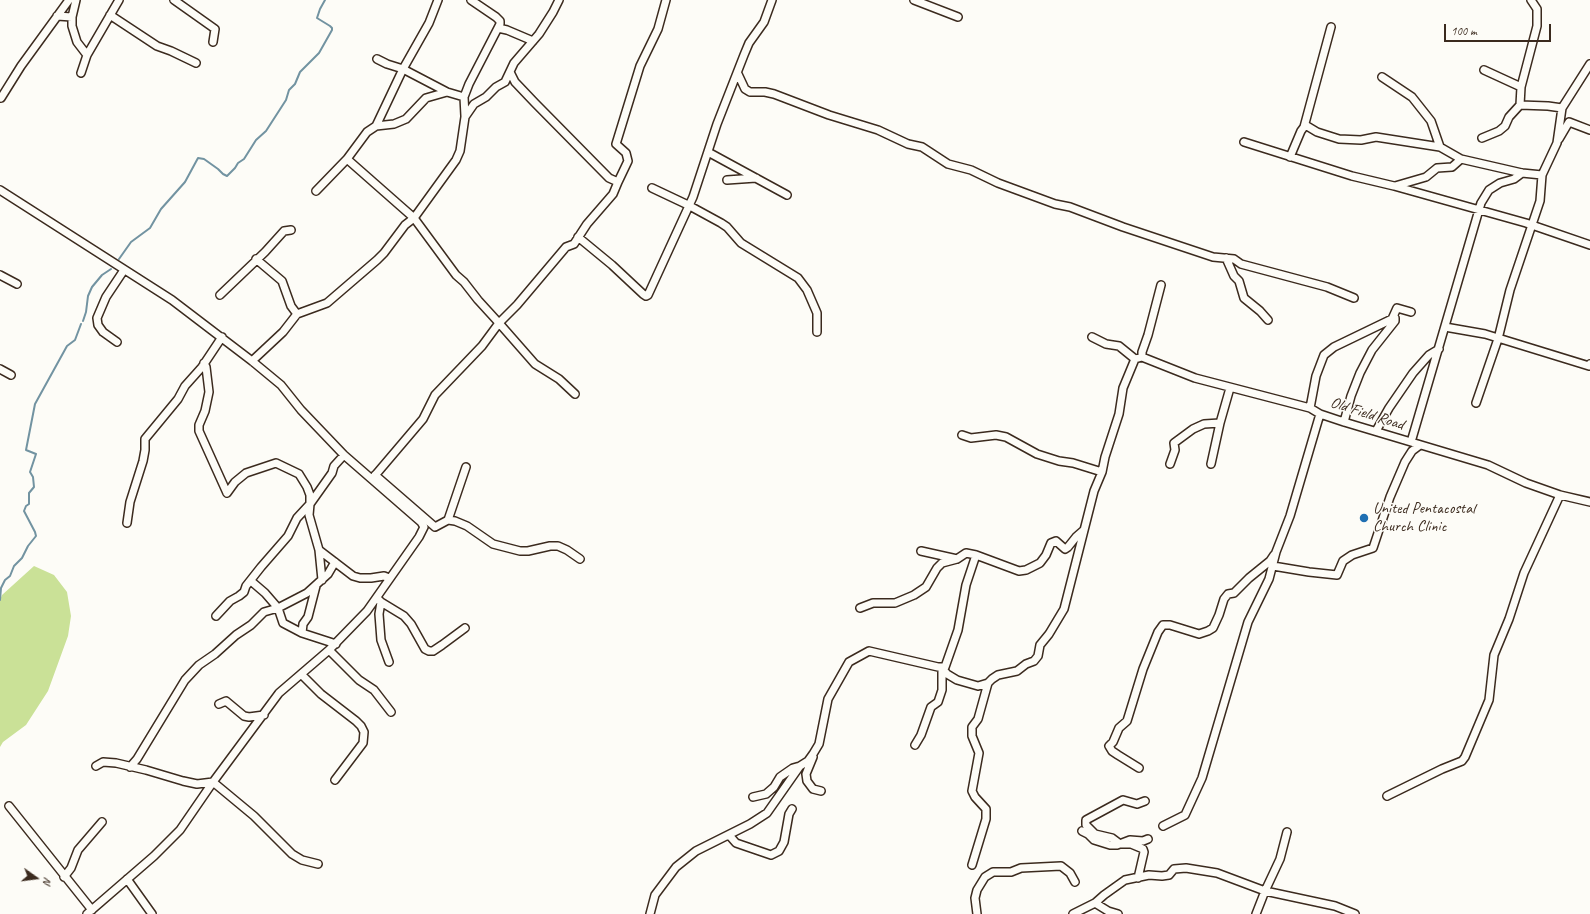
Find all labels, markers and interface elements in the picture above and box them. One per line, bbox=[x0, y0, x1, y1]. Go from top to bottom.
scale bar bbox=[1446, 16, 1553, 42]
text: 100 m bbox=[1451, 23, 1477, 39]
street label: Old Field Road bbox=[1328, 393, 1406, 435]
place label: United Pentacostal Church Clinic bbox=[1373, 499, 1475, 537]
marker: United Pentacostal Church Clinic bbox=[1358, 512, 1370, 524]
north arrow bbox=[16, 858, 56, 898]
text: N bbox=[40, 876, 55, 886]

